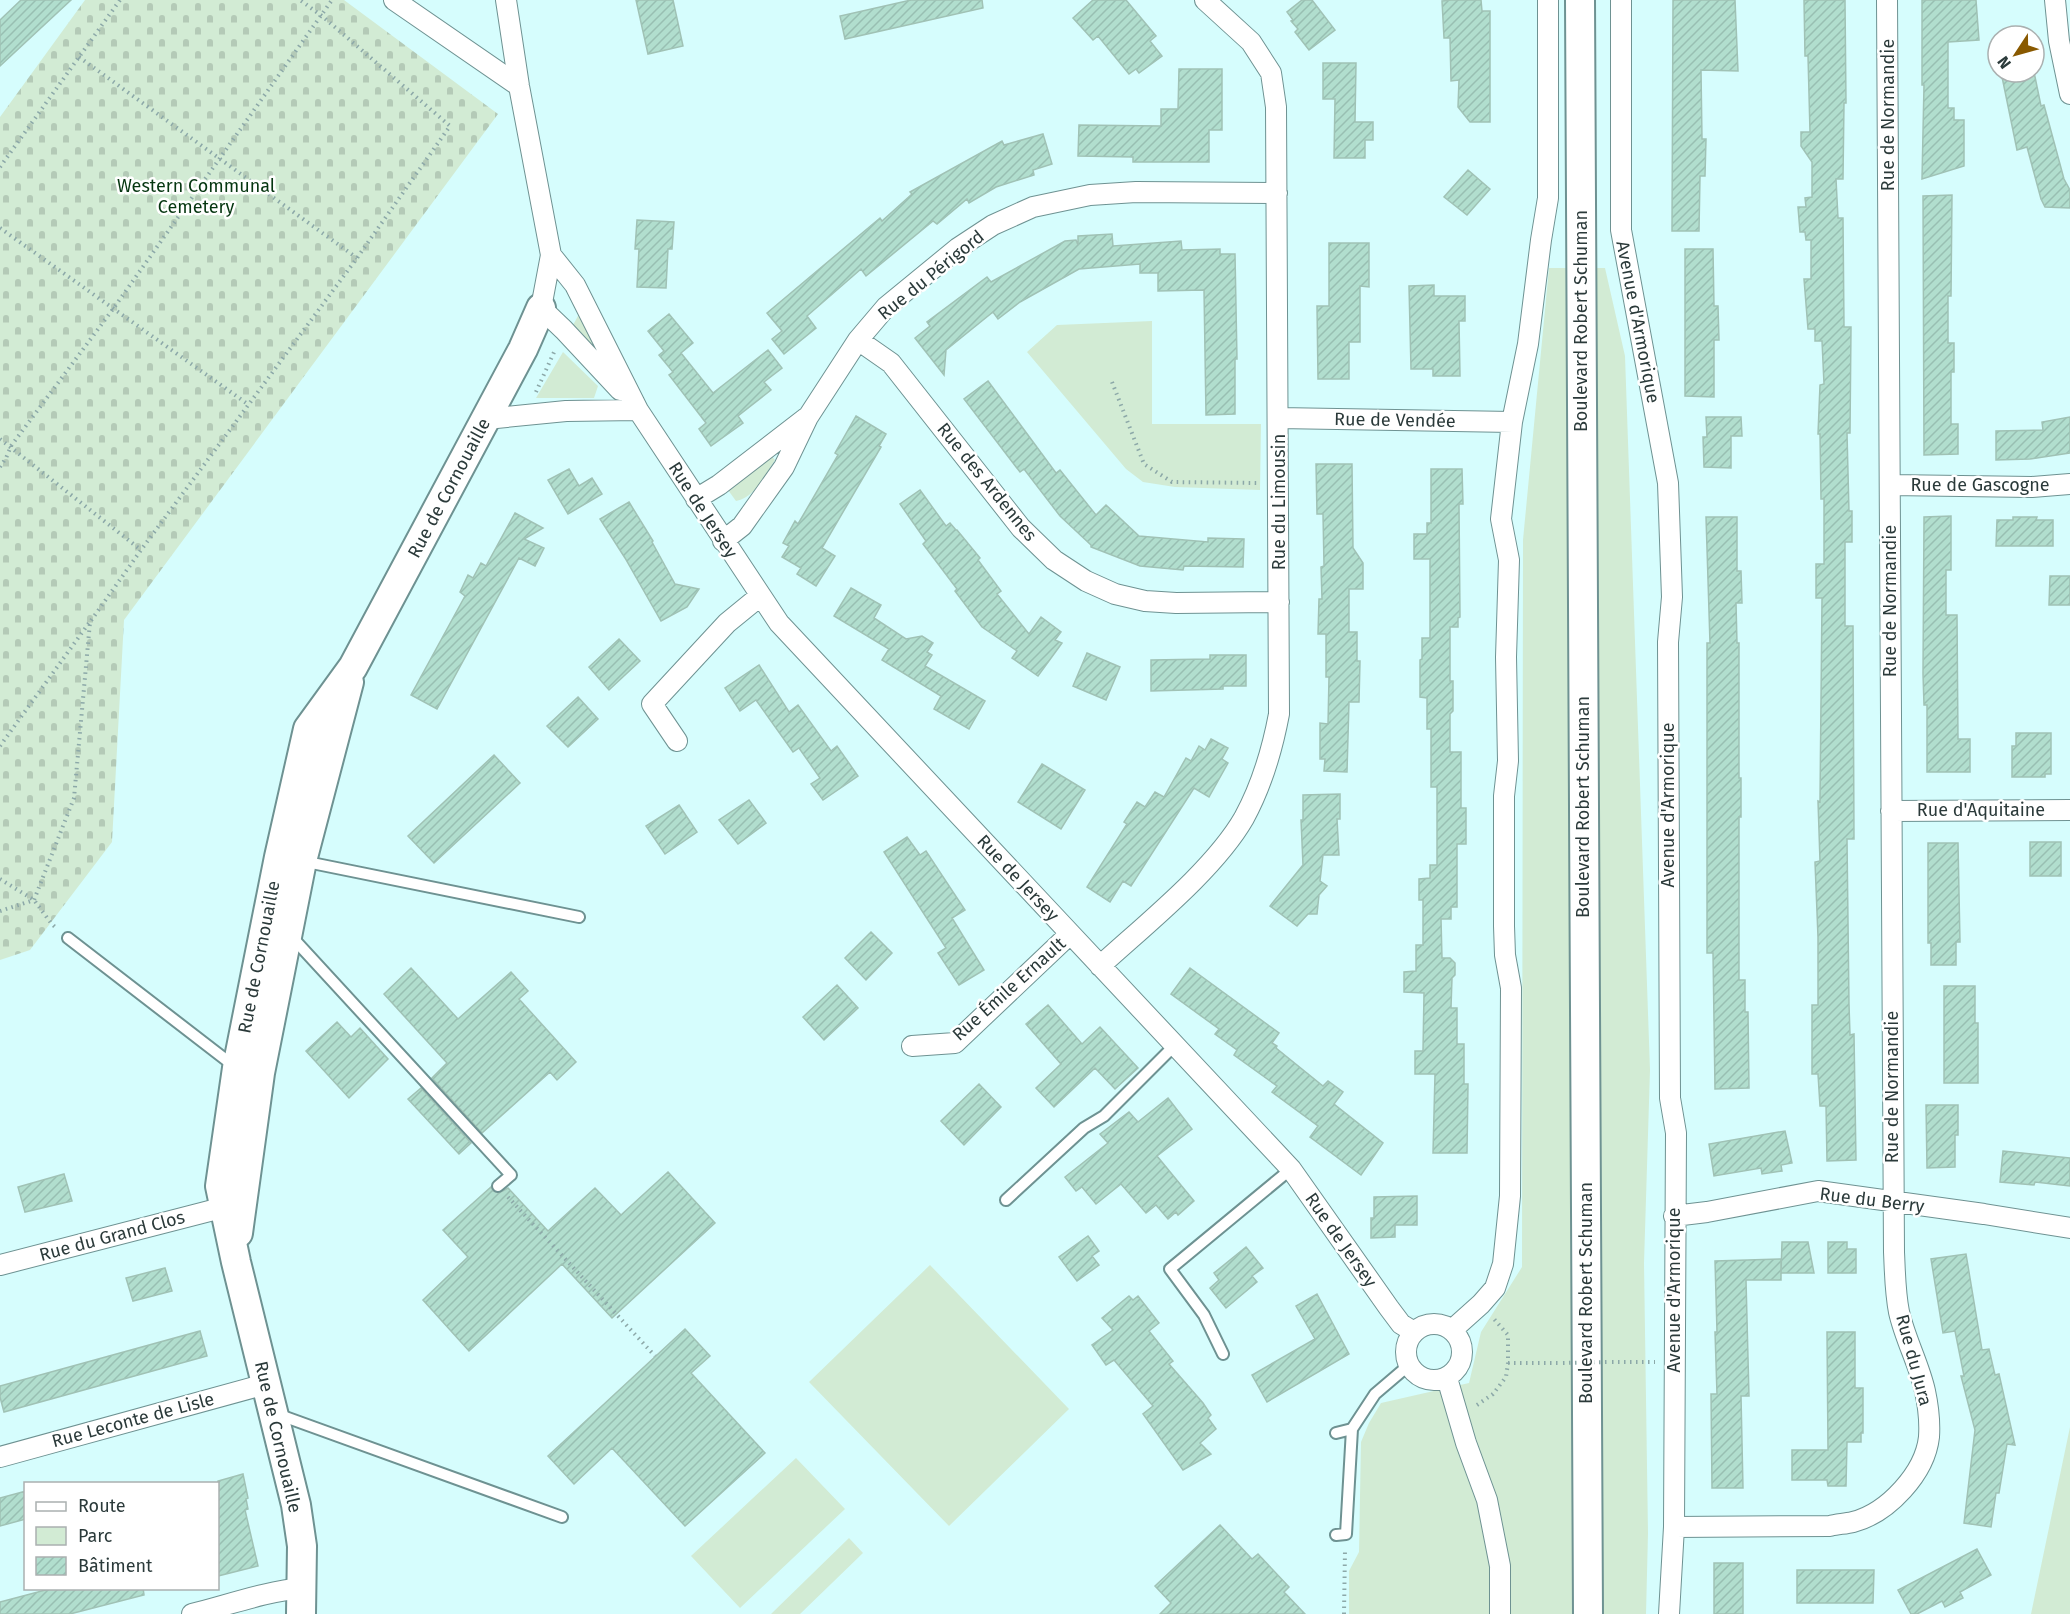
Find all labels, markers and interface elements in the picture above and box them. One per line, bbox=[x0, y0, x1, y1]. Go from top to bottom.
north arrow bbox=[1986, 24, 2046, 84]
street label: Rue de Normandie bbox=[1877, 39, 1899, 191]
text: N bbox=[1993, 53, 2015, 72]
park label: Western Communal Cemetery bbox=[117, 175, 275, 218]
street label: Boulevard Robert Schuman bbox=[1570, 210, 1592, 432]
street label: Rue du Périgord bbox=[873, 225, 989, 325]
street label: Avenue d'Armorique bbox=[1611, 239, 1665, 405]
street label: Rue de Vendée bbox=[1334, 408, 1456, 432]
street label: Rue de Cornouaille bbox=[403, 414, 495, 562]
street label: Rue des Ardennes bbox=[932, 418, 1042, 546]
street label: Rue du Limousin bbox=[1268, 434, 1290, 570]
street label: Rue de Jersey bbox=[664, 458, 742, 562]
street label: Rue de Gascogne bbox=[1910, 474, 2050, 496]
street label: Rue de Normandie bbox=[1879, 525, 1901, 677]
street label: Boulevard Robert Schuman bbox=[1572, 696, 1594, 918]
street label: Avenue d'Armorique bbox=[1657, 723, 1679, 887]
street label: Rue d'Aquitaine bbox=[1917, 799, 2045, 821]
street label: Rue de Jersey bbox=[972, 830, 1064, 926]
street label: Rue de Cornouaille bbox=[233, 879, 285, 1035]
street label: Rue Émile Ernault bbox=[947, 931, 1070, 1046]
street label: Rue de Normandie bbox=[1881, 1011, 1903, 1163]
street label: Boulevard Robert Schuman bbox=[1575, 1182, 1597, 1404]
street label: Rue du Berry bbox=[1818, 1183, 1926, 1217]
street label: Rue de Jersey bbox=[1300, 1189, 1382, 1292]
street label: Rue du Grand Clos bbox=[37, 1206, 187, 1266]
street label: Avenue d'Armorique bbox=[1663, 1208, 1685, 1372]
street label: Rue du Jura bbox=[1891, 1312, 1937, 1408]
street label: Rue de Cornouaille bbox=[250, 1359, 306, 1515]
street label: Rue Leconte de Lisle bbox=[49, 1388, 217, 1452]
legend bbox=[24, 1482, 219, 1590]
text: Route bbox=[78, 1495, 126, 1517]
text: Parc bbox=[78, 1525, 113, 1547]
text: Bâtiment bbox=[78, 1555, 153, 1577]

